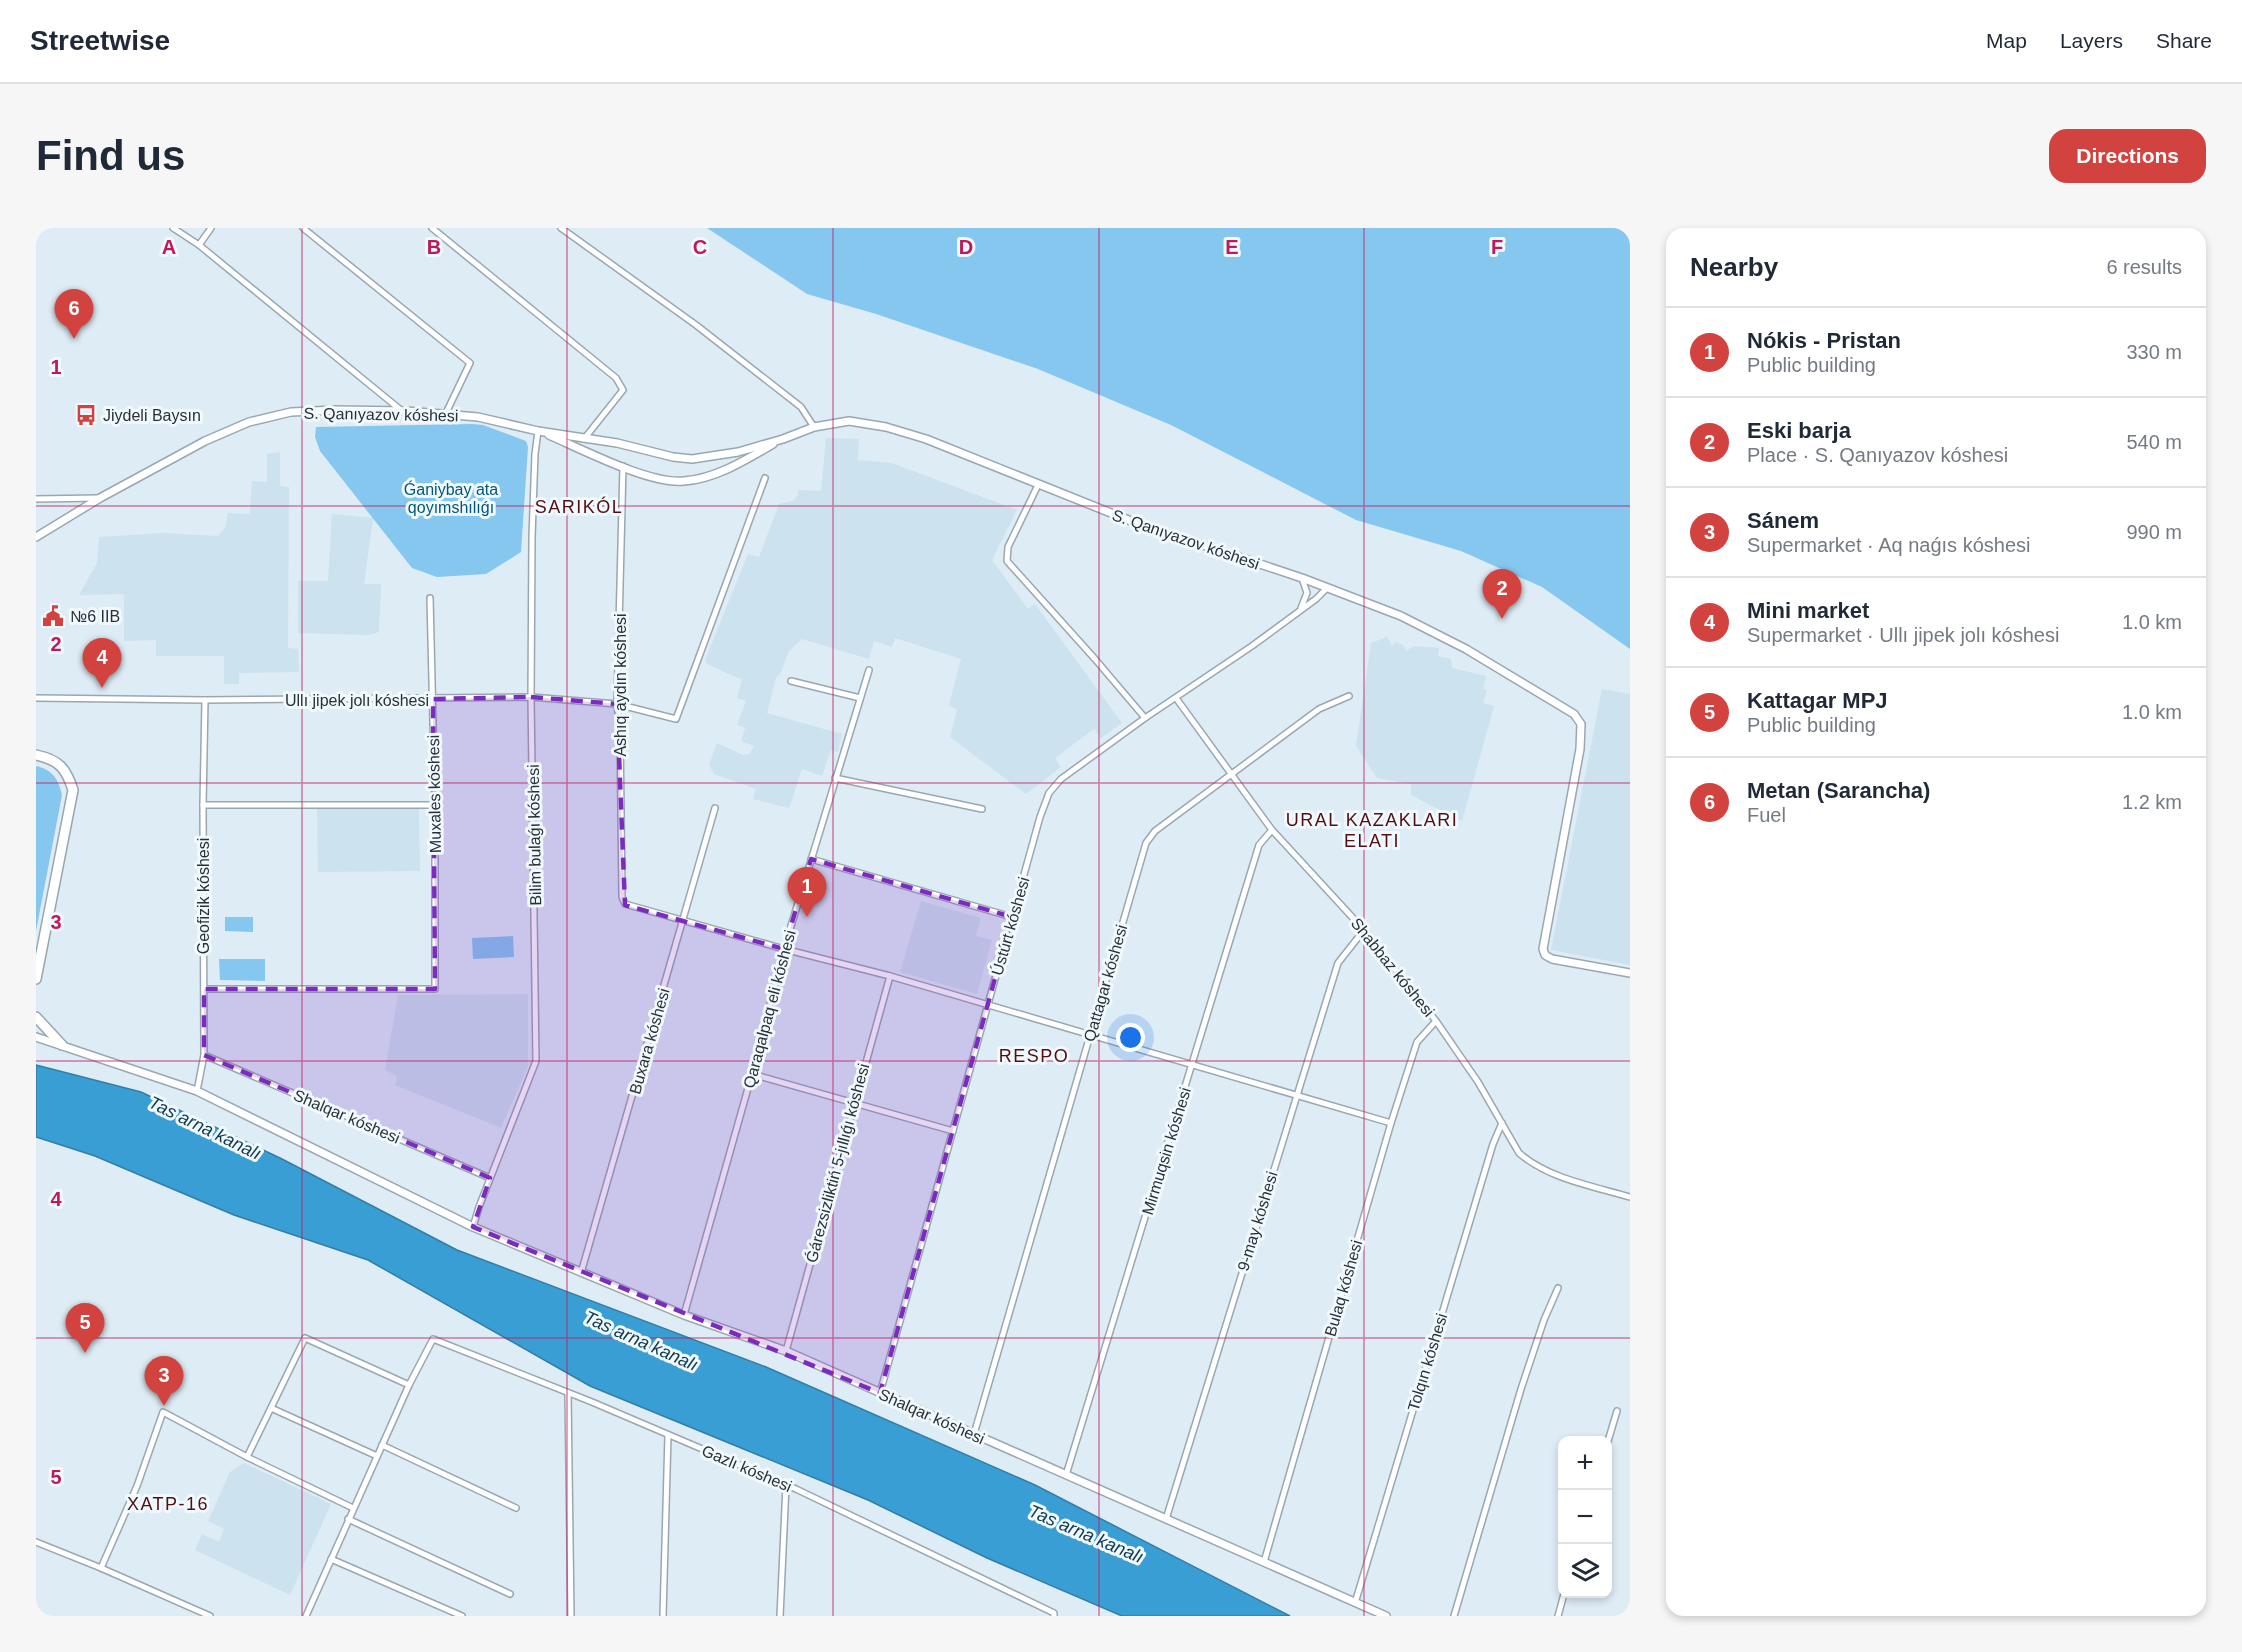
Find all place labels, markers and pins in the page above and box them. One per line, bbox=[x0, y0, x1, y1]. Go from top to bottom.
pin: 6 bbox=[54, 290, 93, 339]
bus stop icon: Jiydeli Baysın bbox=[74, 403, 98, 427]
place label: Jiydeli Baysın bbox=[103, 407, 201, 424]
pin: 2 bbox=[1482, 570, 1522, 619]
public building icon: №6 IIB bbox=[41, 604, 65, 628]
place label: №6 IIB bbox=[70, 608, 120, 625]
pin: 4 bbox=[82, 638, 122, 688]
pin: 1 bbox=[788, 868, 826, 917]
pin: 5 bbox=[65, 1304, 104, 1353]
pin: 3 bbox=[144, 1356, 184, 1406]

